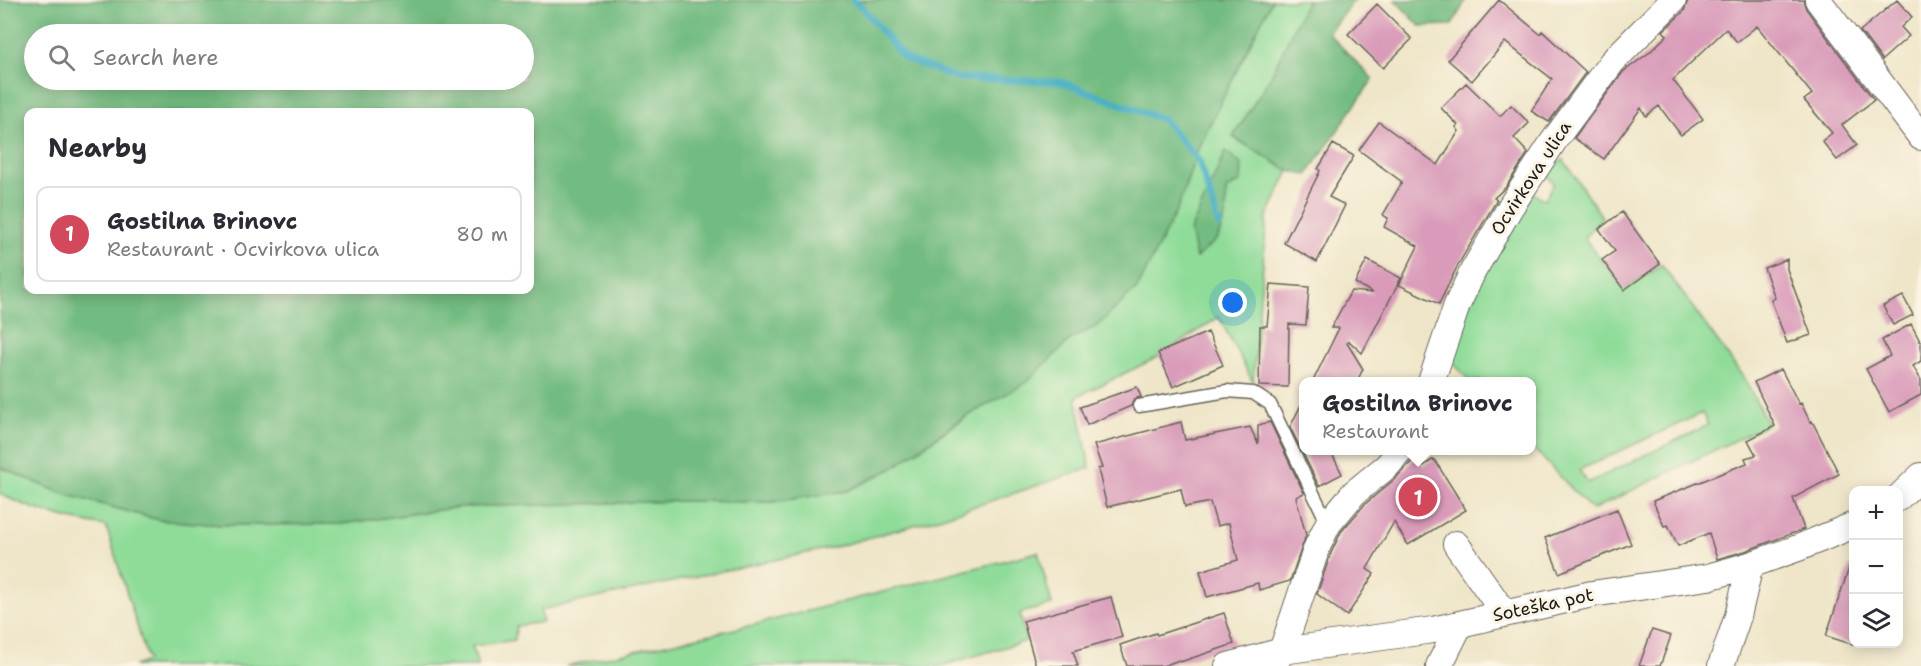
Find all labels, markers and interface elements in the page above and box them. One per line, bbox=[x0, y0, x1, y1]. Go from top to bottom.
search box bbox=[24, 24, 534, 90]
icon: search bbox=[45, 41, 78, 74]
text: Search here bbox=[93, 43, 219, 72]
street label: Ocvirkova ulica bbox=[1485, 116, 1577, 240]
text: Nearby bbox=[48, 130, 147, 165]
text: Gostilna Brinovc bbox=[107, 207, 298, 236]
text: 1 bbox=[65, 221, 74, 247]
text: 80 m bbox=[456, 221, 508, 247]
text: Restaurant · Ocvirkova ulica bbox=[107, 236, 379, 262]
your location bbox=[1218, 288, 1247, 317]
popup bbox=[1299, 377, 1536, 455]
text: Gostilna Brinovc bbox=[1322, 389, 1513, 418]
text: Restaurant bbox=[1322, 418, 1429, 444]
pin: 1 bbox=[1398, 474, 1438, 520]
map controls bbox=[1849, 486, 1903, 648]
button: + bbox=[1849, 486, 1903, 540]
button: − bbox=[1849, 540, 1903, 594]
street label: Soteška pot bbox=[1490, 583, 1596, 627]
button: layers bbox=[1849, 594, 1903, 648]

